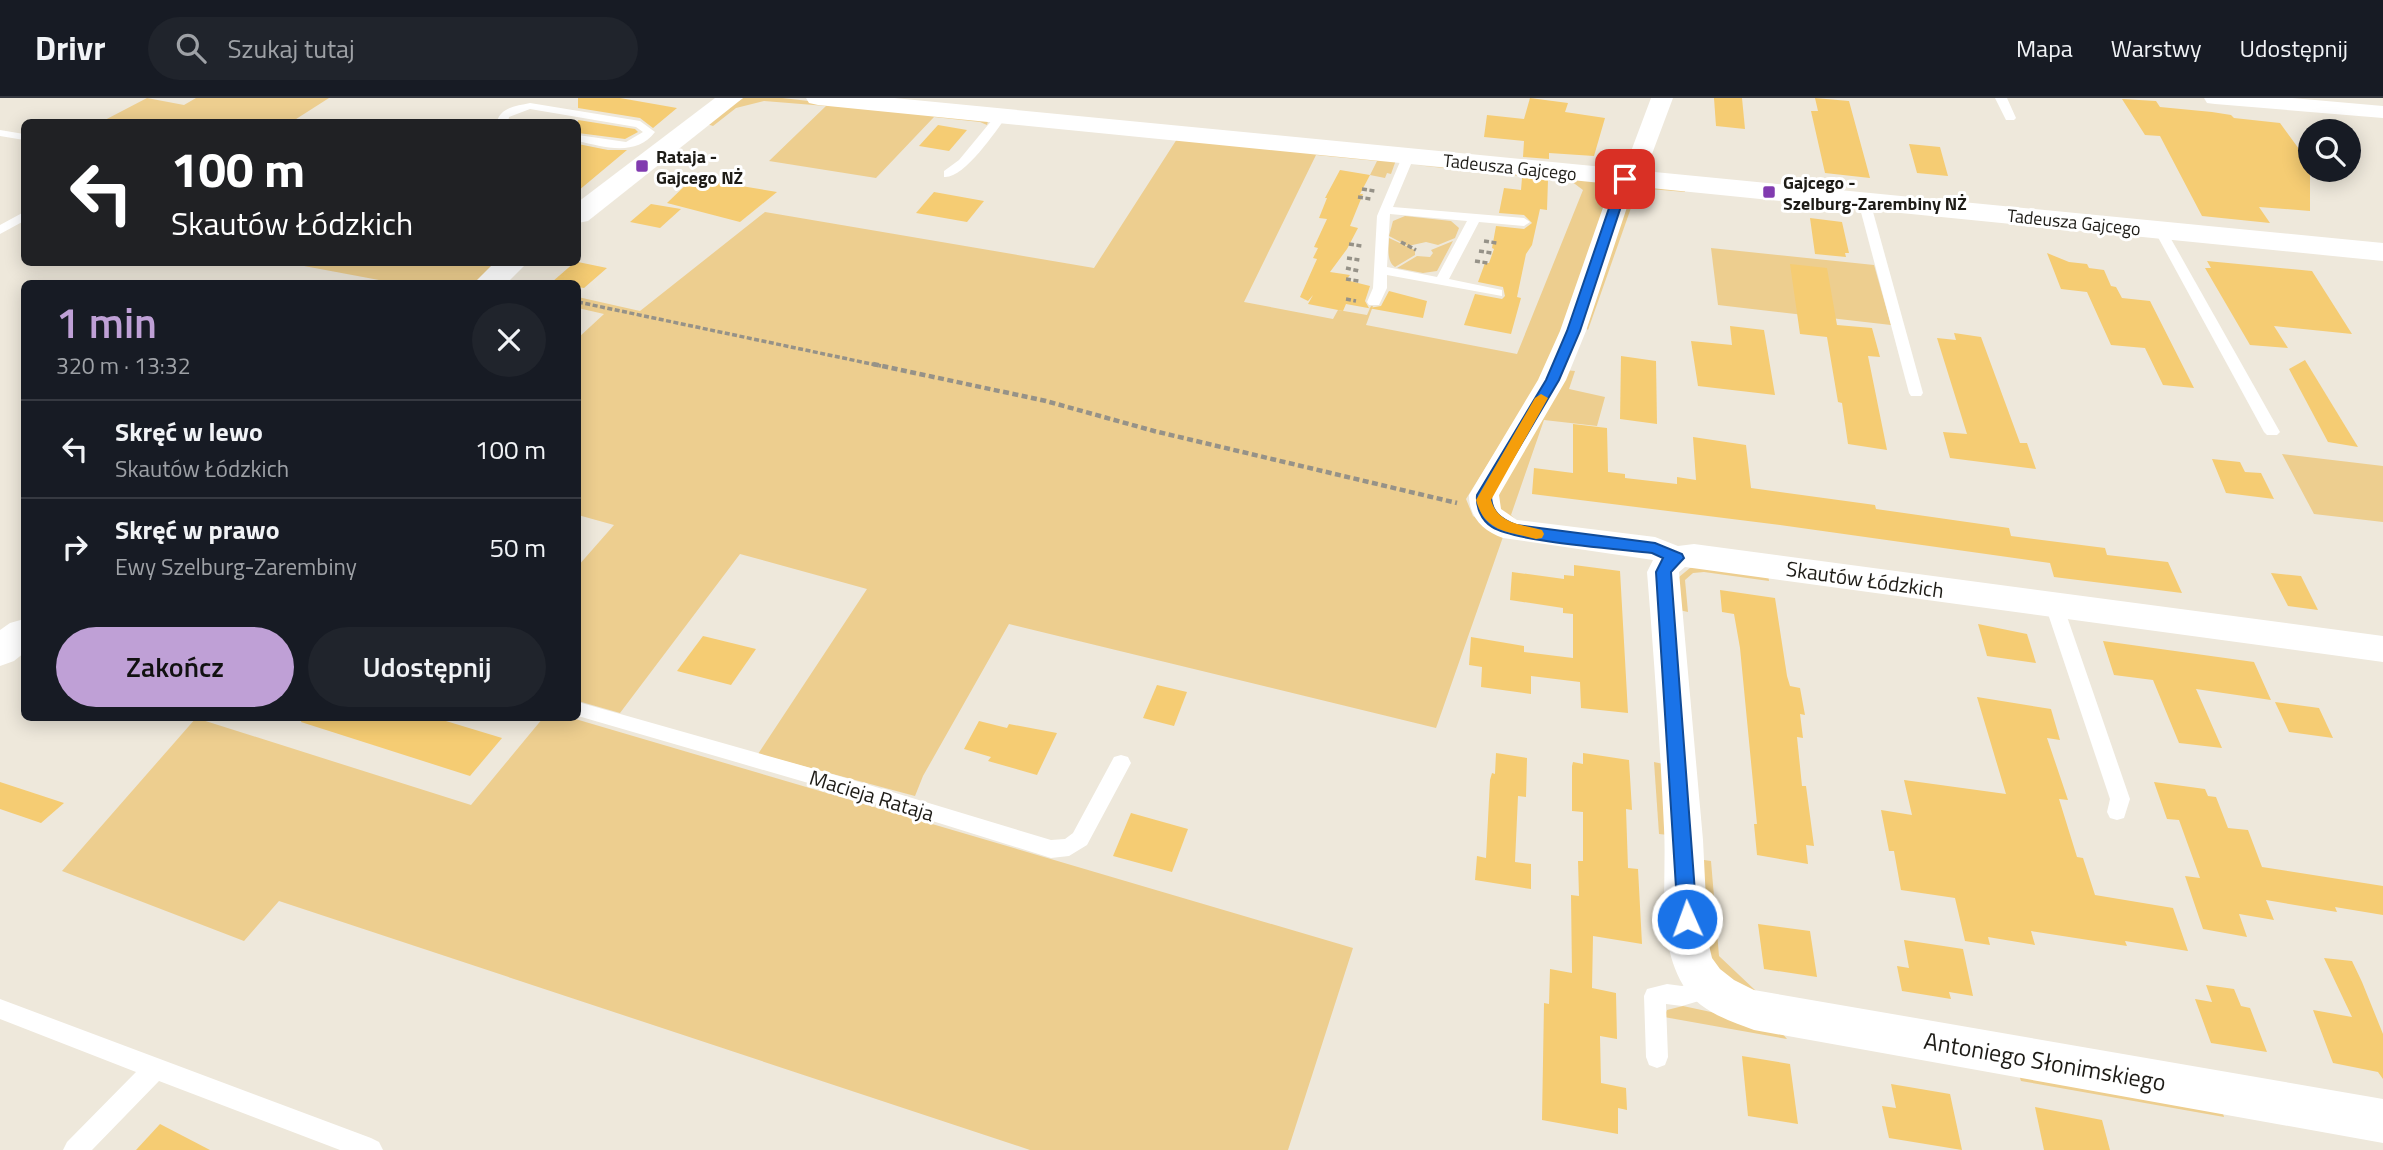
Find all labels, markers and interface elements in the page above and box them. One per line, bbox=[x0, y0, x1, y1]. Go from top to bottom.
search box bbox=[148, 17, 638, 80]
text: Drivr bbox=[35, 23, 106, 73]
icon: search bbox=[172, 29, 210, 67]
text: Szukaj tutaj bbox=[228, 29, 355, 68]
text: Mapa bbox=[2016, 30, 2073, 66]
text: Warstwy bbox=[2111, 30, 2202, 66]
text: Udostępnij bbox=[2240, 30, 2348, 66]
map controls bbox=[2298, 119, 2361, 182]
button: search bbox=[2298, 119, 2361, 182]
text: 100 m bbox=[171, 131, 305, 206]
place label: Rataja - Gajcego NŻ bbox=[656, 143, 743, 191]
icon: left bbox=[56, 147, 147, 238]
street label: Tadeusza Gajcego bbox=[1442, 147, 1578, 187]
pin bbox=[1595, 149, 1655, 209]
marker: Rataja - Gajcego NŻ bbox=[634, 158, 650, 174]
icon: arrive bbox=[1606, 160, 1644, 198]
place label: Gajcego - Szelburg-Zarembiny NŻ bbox=[1783, 169, 1967, 217]
marker: Gajcego - Szelburg-Zarembiny NŻ bbox=[1761, 184, 1777, 200]
text: Skautów Łódzkich bbox=[171, 199, 413, 247]
street label: Tadeusza Gajcego bbox=[2006, 202, 2142, 242]
text: 1 min bbox=[56, 290, 157, 354]
button: close bbox=[472, 303, 546, 377]
text: 320 m · 13:32 bbox=[56, 348, 191, 383]
text: Skręć w lewo bbox=[115, 412, 263, 451]
icon: left bbox=[56, 430, 94, 468]
text: 100 m bbox=[475, 430, 546, 469]
text: Skautów Łódzkich bbox=[115, 451, 289, 486]
text: Skręć w prawo bbox=[115, 510, 280, 549]
icon: right bbox=[56, 528, 94, 566]
text: 50 m bbox=[489, 528, 546, 567]
text: Ewy Szelburg-Zarembiny bbox=[115, 549, 357, 584]
street label: Skautów Łódzkich bbox=[1784, 552, 1946, 606]
button: Zakończ bbox=[56, 627, 294, 707]
button: Udostępnij bbox=[308, 627, 546, 707]
street label: Macieja Rataja bbox=[806, 761, 939, 829]
position arrow bbox=[1650, 882, 1724, 956]
street label: Antoniego Słonimskiego bbox=[1921, 1022, 2169, 1100]

